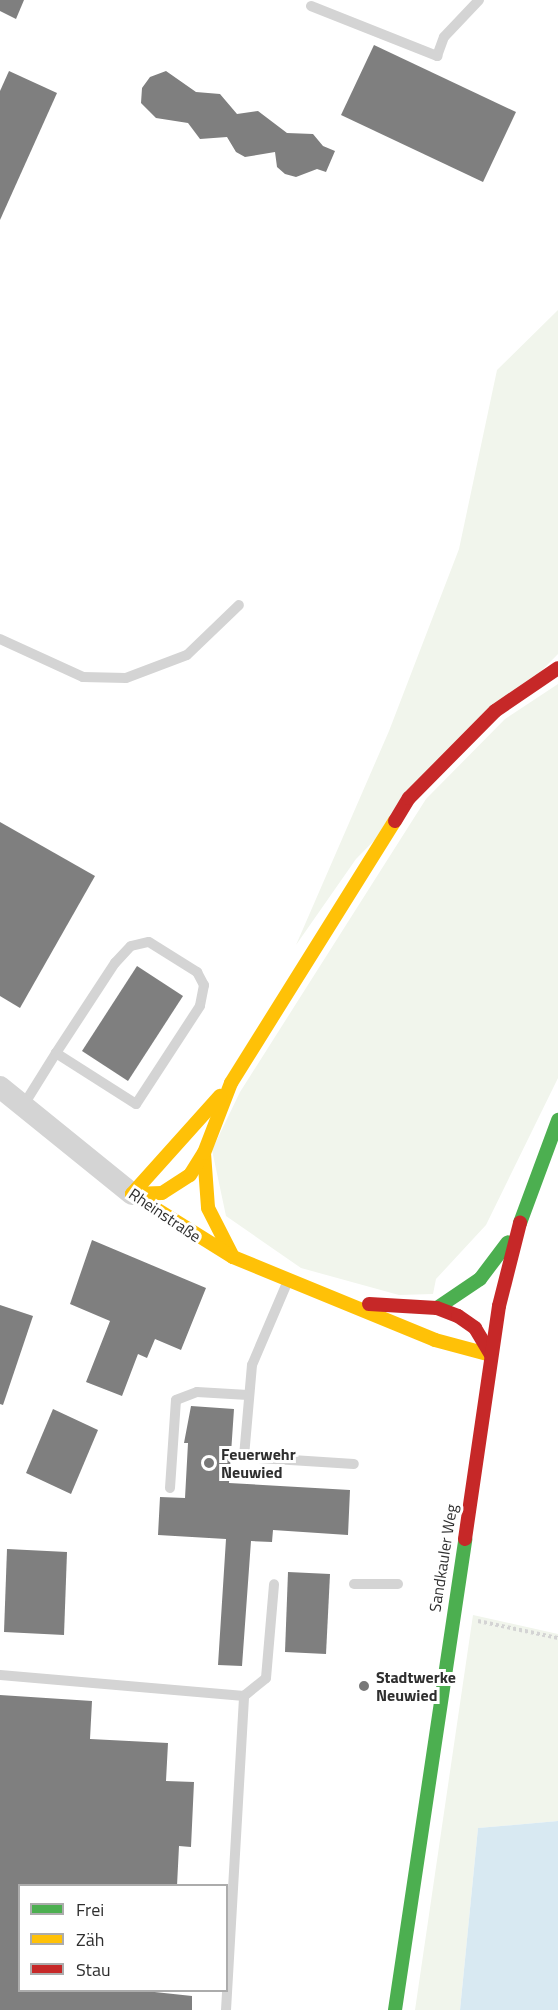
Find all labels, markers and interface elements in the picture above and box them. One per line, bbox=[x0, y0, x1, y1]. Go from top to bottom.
street label: Rheinstraße bbox=[125, 1184, 205, 1246]
place label: Feuerwehr Neuwied bbox=[221, 1444, 296, 1482]
marker: Feuerwehr Neuwied bbox=[202, 1456, 216, 1470]
street label: Sandkauler Weg bbox=[425, 1503, 461, 1613]
place label: Stadtwerke Neuwied bbox=[376, 1667, 456, 1705]
marker: Stadtwerke Neuwied bbox=[357, 1679, 371, 1693]
legend bbox=[18, 1884, 228, 1992]
text: Frei bbox=[76, 1896, 104, 1923]
text: Zäh bbox=[76, 1926, 104, 1953]
text: Stau bbox=[76, 1956, 111, 1983]

